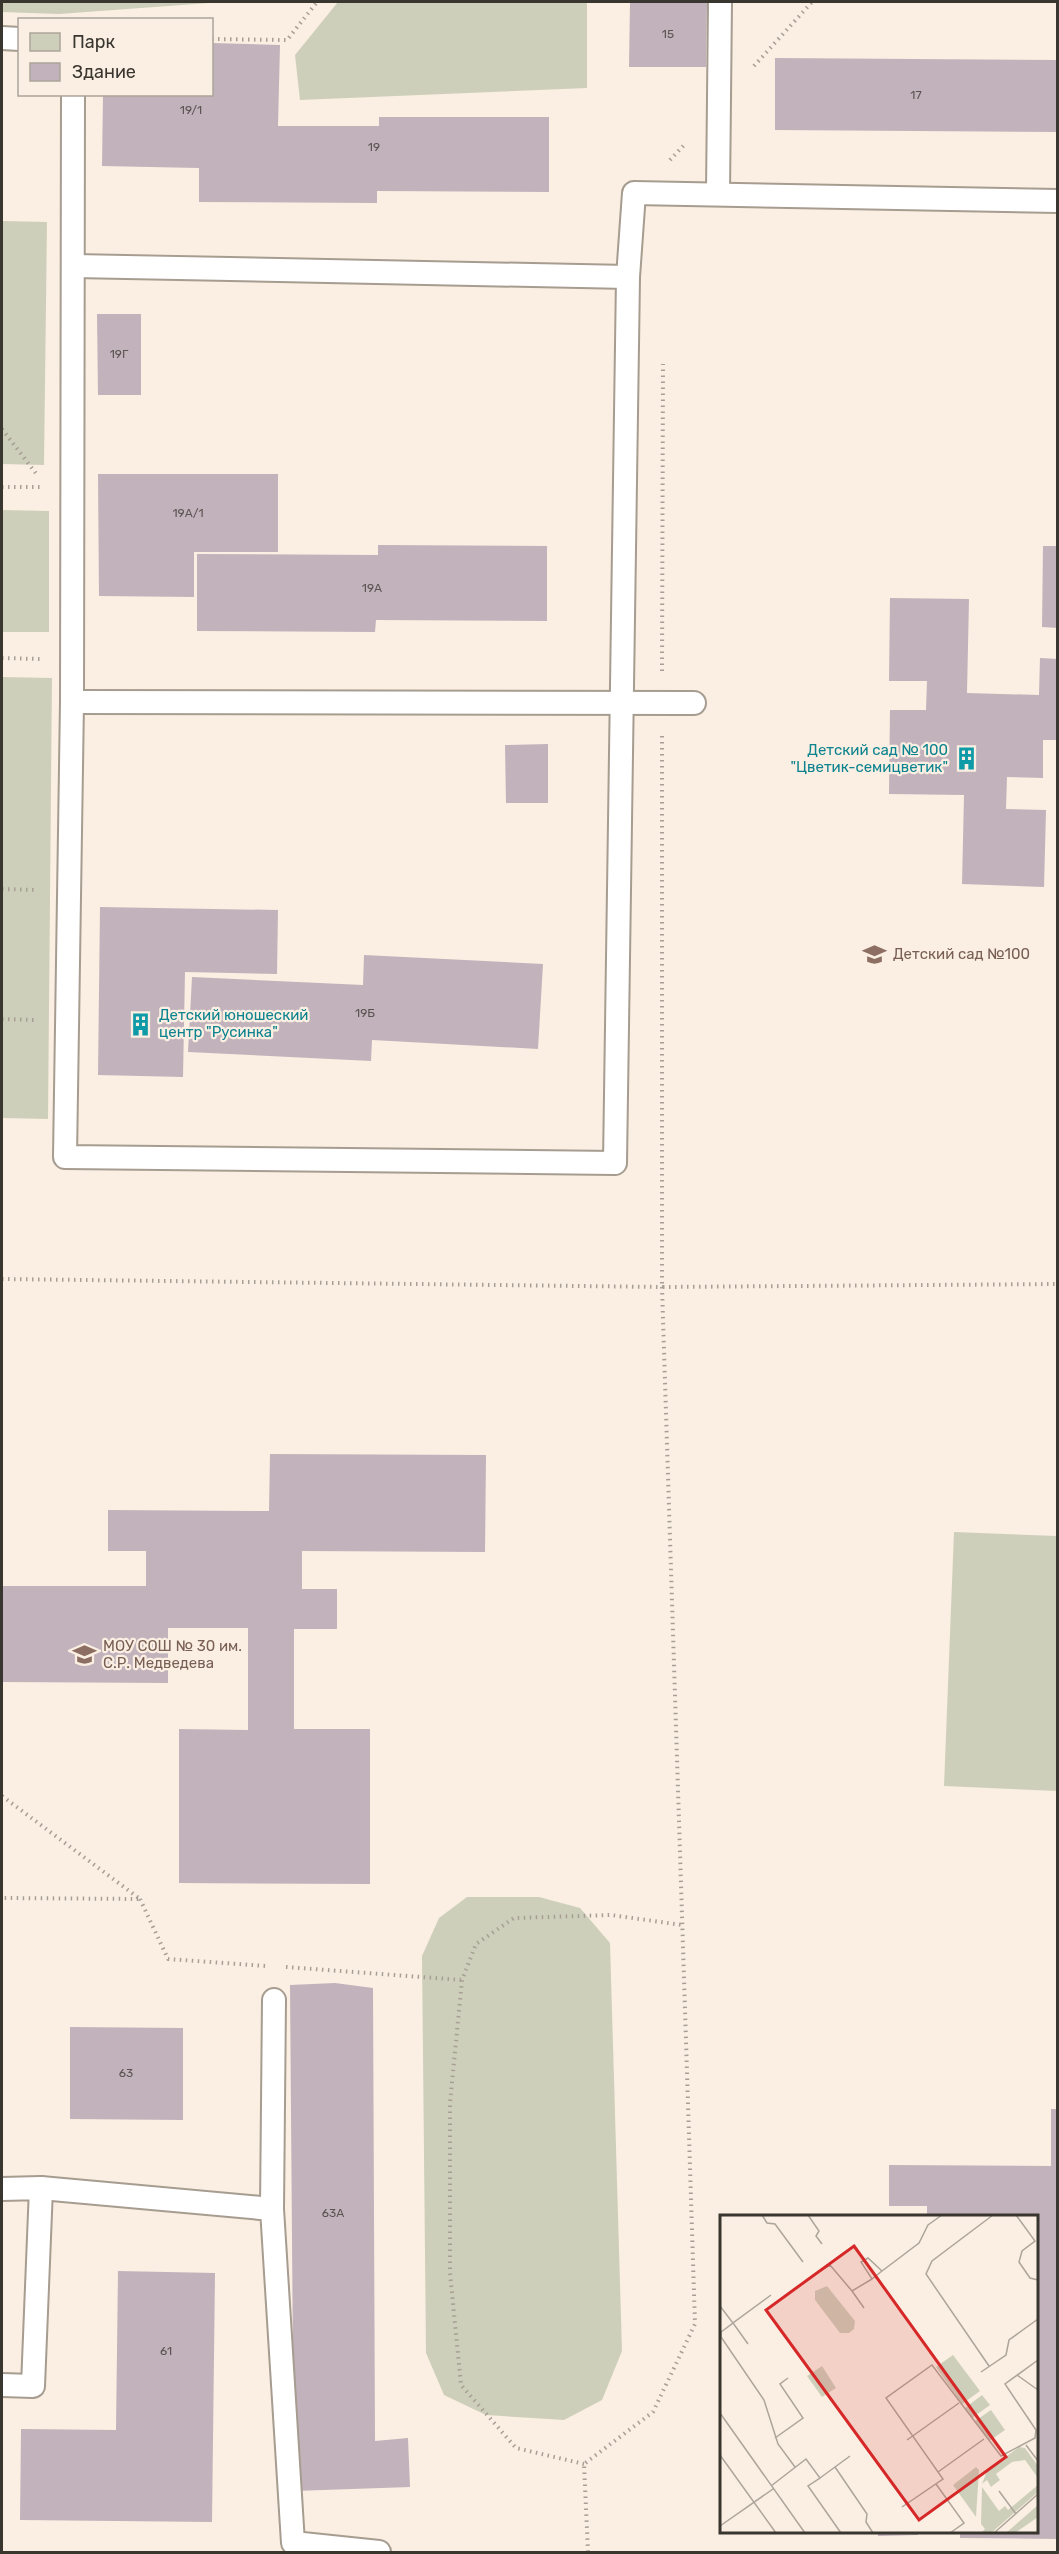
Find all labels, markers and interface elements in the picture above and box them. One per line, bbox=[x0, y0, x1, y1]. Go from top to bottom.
legend bbox=[18, 18, 213, 96]
house number: 15 bbox=[662, 27, 674, 41]
text: Парк bbox=[72, 31, 116, 53]
text: Здание bbox=[72, 61, 136, 83]
house number: 17 bbox=[910, 88, 922, 102]
house number: 19/1 bbox=[180, 103, 202, 117]
house number: 19 bbox=[368, 140, 380, 154]
house number: 19Г bbox=[110, 347, 129, 361]
house number: 19А/1 bbox=[172, 506, 204, 520]
house number: 19А bbox=[362, 581, 382, 595]
place label: Детский сад № 100 "Цветик-семицветик" bbox=[790, 741, 948, 776]
building icon: Детский сад № 100 "Цветик-семицветик" bbox=[953, 746, 979, 772]
school or university icon: Детский сад №100 bbox=[862, 941, 888, 967]
place label: Детский сад №100 bbox=[893, 945, 1030, 963]
place label: Детский юношеский центр "Русинка" bbox=[159, 1006, 308, 1041]
house number: 19Б bbox=[355, 1006, 375, 1020]
building icon: Детский юношеский центр "Русинка" bbox=[128, 1011, 154, 1037]
place label: МОУ СОШ № 30 им. С.Р. Медведева bbox=[103, 1637, 242, 1672]
school or university icon: МОУ СОШ № 30 им. С.Р. Медведева bbox=[72, 1642, 98, 1668]
house number: 63 bbox=[119, 2066, 133, 2080]
house number: 63А bbox=[322, 2206, 344, 2220]
inset map bbox=[720, 2215, 1038, 2533]
house number: 61 bbox=[160, 2344, 172, 2358]

